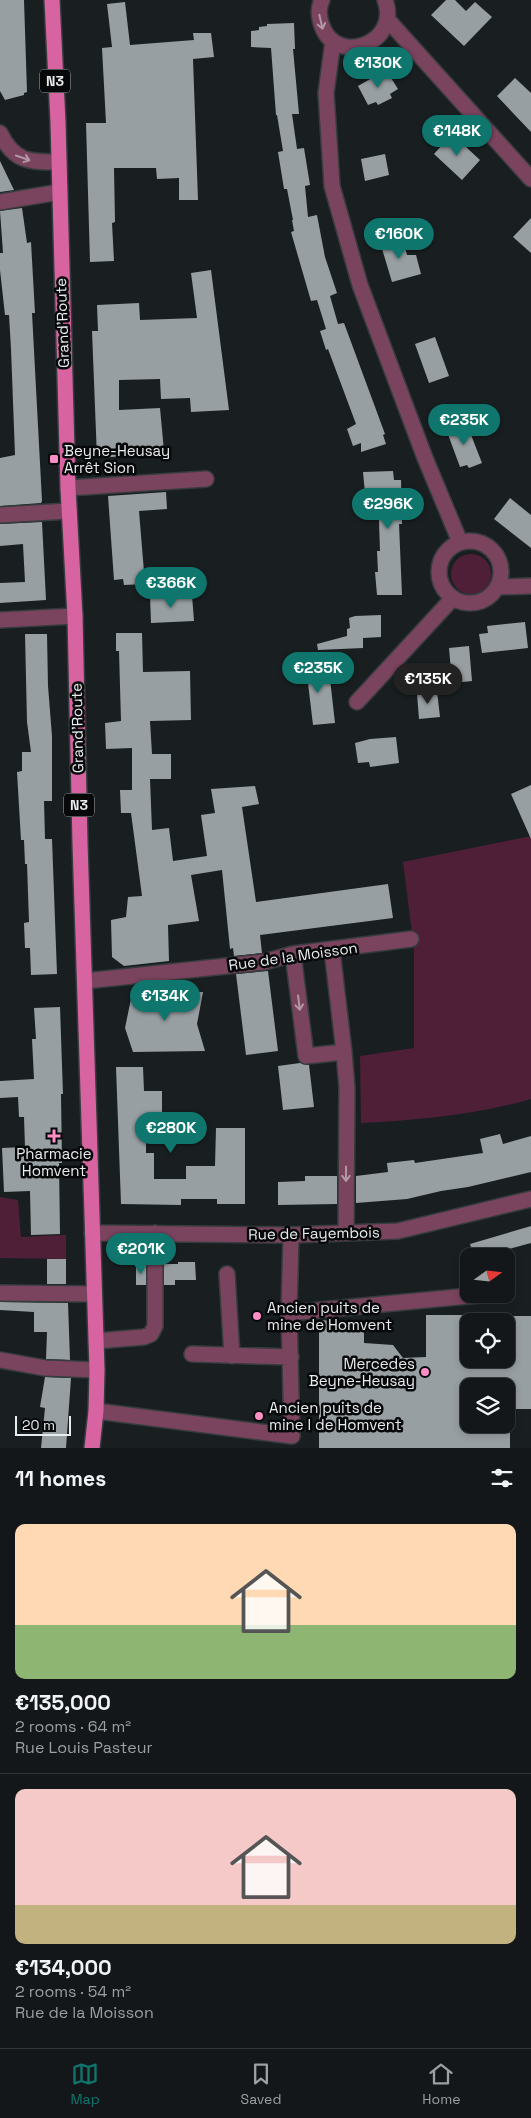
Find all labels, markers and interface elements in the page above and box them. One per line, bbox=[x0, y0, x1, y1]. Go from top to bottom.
one-way arrow bbox=[317, 14, 326, 30]
pin: €130K bbox=[343, 46, 413, 89]
text: €130K bbox=[354, 52, 402, 73]
road number: N3 bbox=[40, 70, 70, 92]
pin: €148K bbox=[422, 114, 492, 157]
text: €148K bbox=[433, 120, 481, 141]
one-way arrow bbox=[15, 154, 31, 163]
pin: €160K bbox=[364, 218, 434, 260]
text: €160K bbox=[375, 223, 423, 244]
street label: Grand'Route bbox=[51, 278, 73, 368]
pin: €235K bbox=[429, 404, 499, 446]
text: €235K bbox=[439, 409, 489, 430]
place label: Beyne-Heusay Arrêt Sion bbox=[64, 441, 170, 477]
marker: Beyne-Heusay Arrêt Sion bbox=[48, 453, 60, 465]
pin: €296K bbox=[353, 488, 423, 530]
text: €296K bbox=[363, 493, 413, 514]
pin: €366K bbox=[136, 566, 206, 609]
text: €366K bbox=[146, 572, 196, 593]
pin: €235K bbox=[283, 652, 353, 694]
text: €235K bbox=[293, 657, 343, 678]
pin: €135K bbox=[393, 662, 463, 705]
text: €135K bbox=[404, 668, 452, 689]
street label: Grand'Route bbox=[67, 683, 87, 773]
road number: N3 bbox=[64, 794, 94, 816]
street label: Rue de la Moisson bbox=[227, 938, 359, 974]
pin: €134K bbox=[130, 980, 200, 1022]
text: €134K bbox=[141, 985, 189, 1006]
one-way arrow bbox=[294, 994, 304, 1010]
pin: €280K bbox=[136, 1112, 206, 1154]
text: €280K bbox=[146, 1117, 196, 1138]
marker: Pharmacie Homvent bbox=[48, 1130, 60, 1142]
place label: Pharmacie Homvent bbox=[16, 1144, 92, 1180]
one-way arrow bbox=[341, 1165, 351, 1181]
street label: Rue de Fayembois bbox=[248, 1222, 380, 1244]
pin: €201K bbox=[106, 1232, 176, 1275]
text: €201K bbox=[117, 1238, 165, 1259]
north arrow bbox=[460, 1248, 515, 1302]
map controls bbox=[460, 1248, 515, 1433]
place label: Ancien puits de mine de Homvent bbox=[267, 1298, 392, 1334]
marker: Ancien puits de mine de Homvent bbox=[251, 1310, 263, 1322]
button: locate bbox=[460, 1313, 515, 1368]
place label: Mercedes Beyne-Heusay bbox=[309, 1354, 415, 1390]
marker: Mercedes Beyne-Heusay bbox=[419, 1366, 431, 1378]
button: layers bbox=[460, 1378, 515, 1433]
place label: Ancien puits de mine I de Homvent bbox=[269, 1398, 402, 1434]
marker: Ancien puits de mine I de Homvent bbox=[253, 1410, 265, 1422]
scale bar bbox=[15, 1413, 71, 1436]
text: 20 m bbox=[22, 1416, 55, 1434]
icon: filters bbox=[488, 1464, 516, 1492]
text: 11 homes bbox=[15, 1465, 106, 1492]
icon: home bbox=[221, 1556, 311, 1646]
text: €135,000 bbox=[15, 1689, 111, 1716]
text: 2 rooms · 64 m² bbox=[15, 1716, 131, 1737]
text: Rue Louis Pasteur bbox=[15, 1737, 152, 1758]
icon: home bbox=[221, 1822, 311, 1912]
text: €134,000 bbox=[15, 1954, 112, 1981]
text: 2 rooms · 54 m² bbox=[15, 1981, 131, 2002]
text: Rue de la Moisson bbox=[15, 2002, 154, 2023]
tab: Map bbox=[70, 2060, 100, 2108]
tab: Saved bbox=[241, 2060, 281, 2108]
tab: Home bbox=[422, 2060, 461, 2108]

